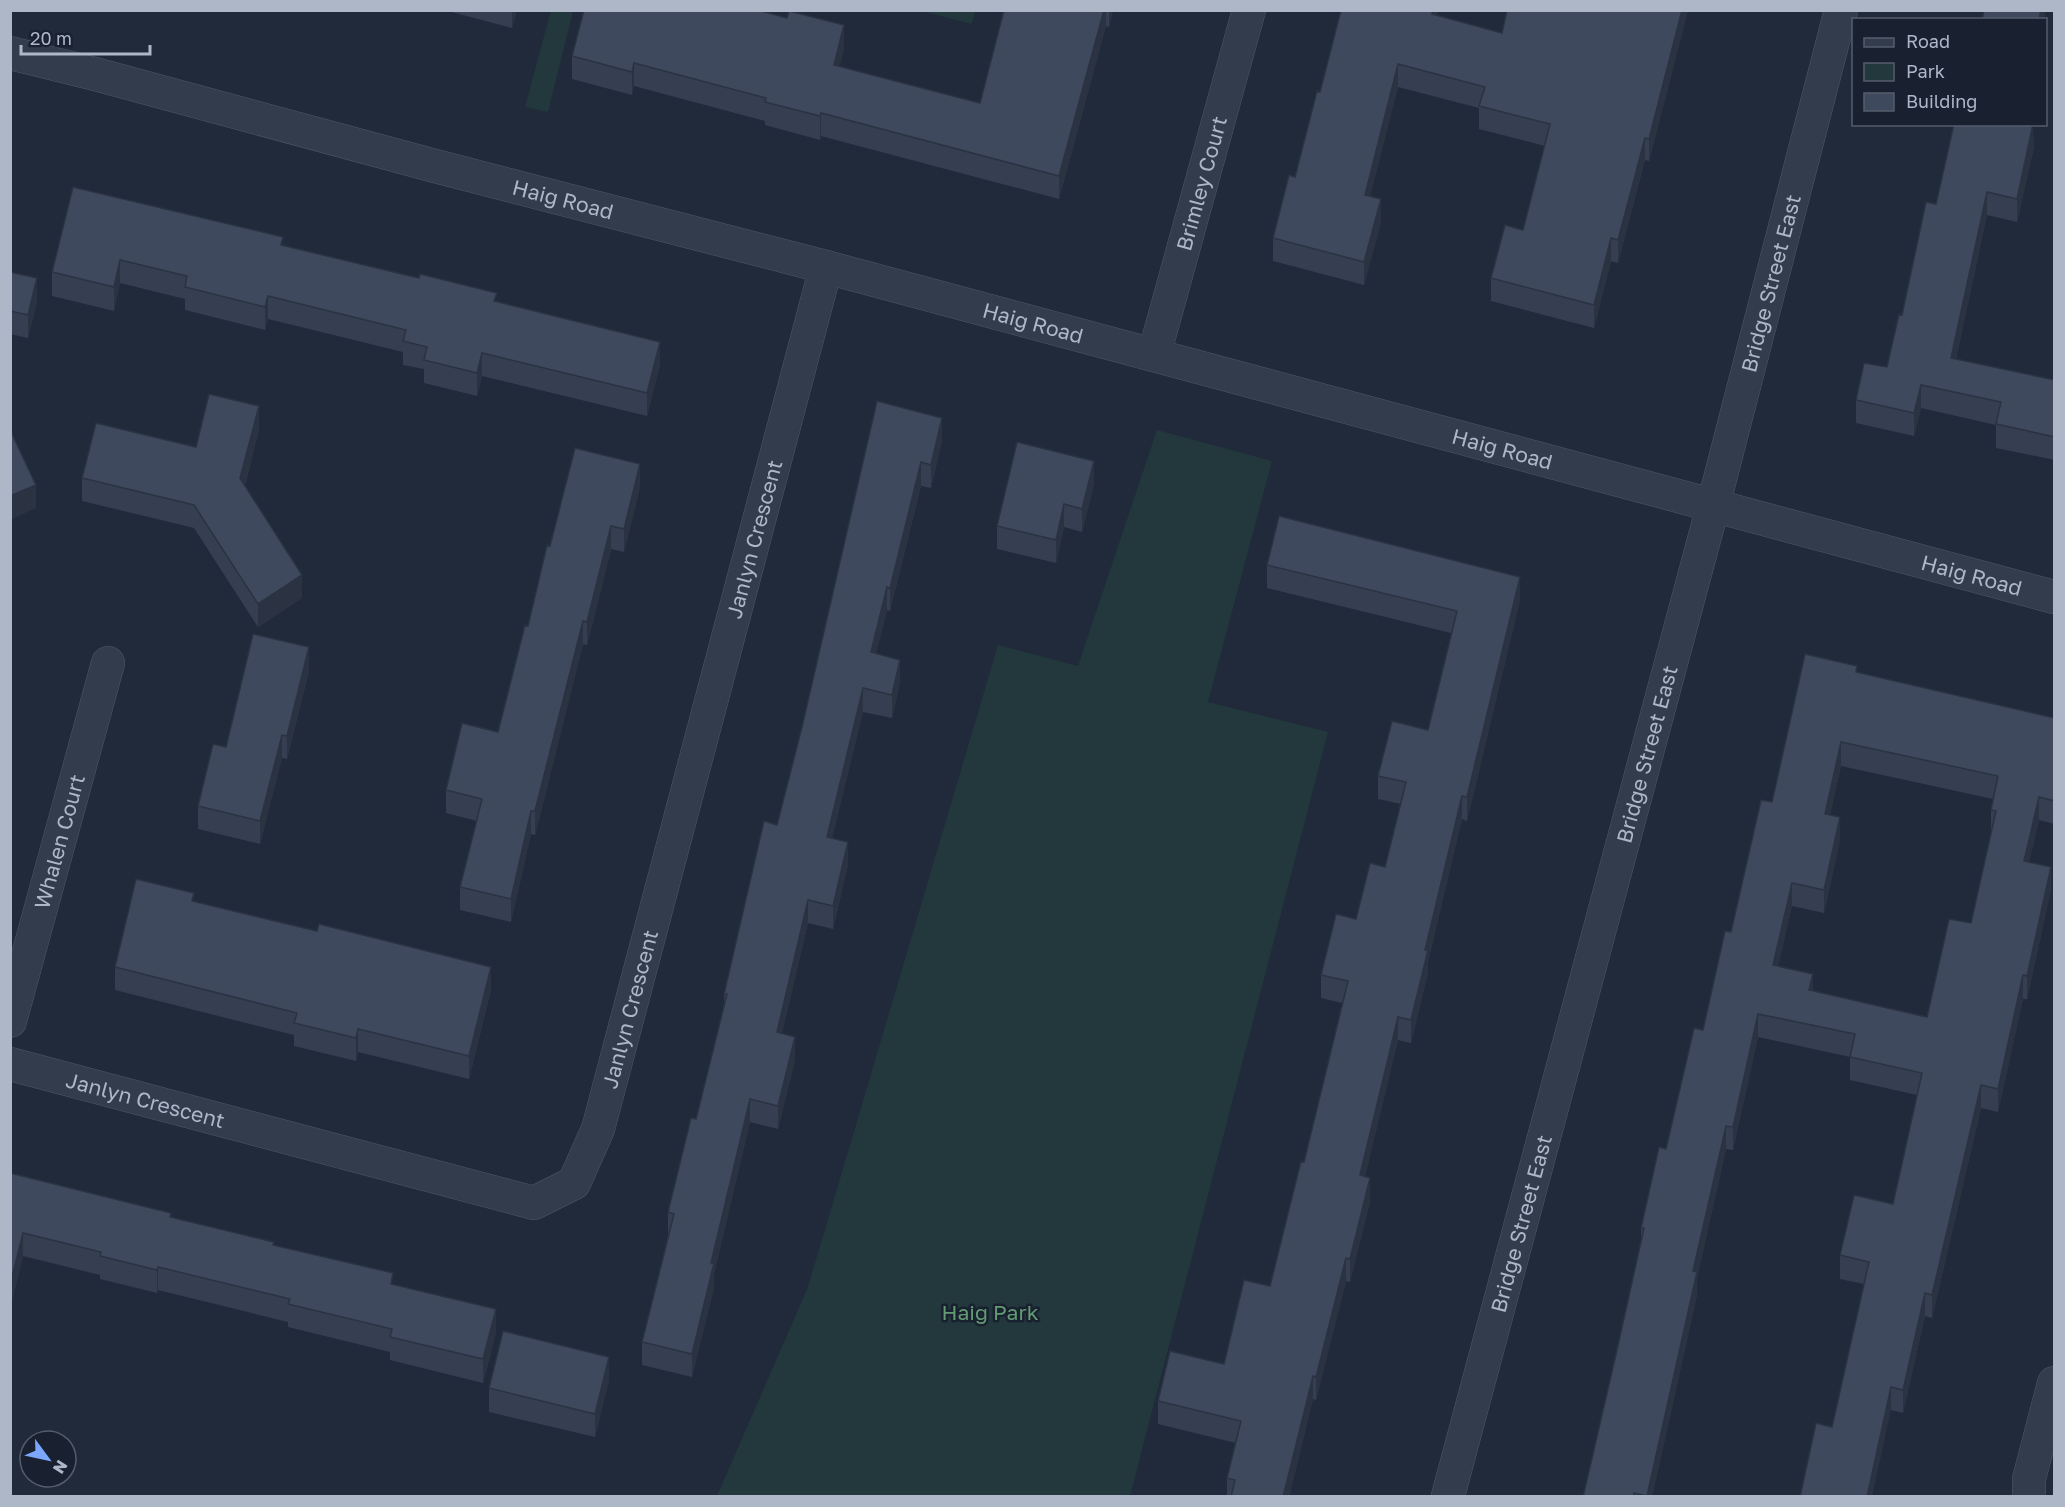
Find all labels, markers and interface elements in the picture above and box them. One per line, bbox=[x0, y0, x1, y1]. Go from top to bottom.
scale bar bbox=[21, 18, 150, 56]
legend bbox=[1852, 18, 2047, 126]
text: 20 m bbox=[30, 27, 72, 49]
text: Road bbox=[1906, 30, 1950, 52]
text: Park bbox=[1906, 60, 1945, 82]
text: Building bbox=[1906, 90, 1977, 112]
street label: Brimley Court bbox=[1170, 113, 1232, 254]
street label: Haig Road bbox=[510, 174, 616, 225]
street label: Bridge Street East bbox=[1735, 192, 1806, 375]
street label: Haig Road bbox=[980, 297, 1086, 349]
street label: Haig Road bbox=[1449, 423, 1556, 475]
street label: Janlyn Crescent bbox=[721, 457, 787, 621]
street label: Haig Road bbox=[1919, 549, 2025, 601]
street label: Bridge Street East bbox=[1610, 663, 1683, 846]
street label: Whalen Court bbox=[28, 771, 90, 912]
street label: Janlyn Crescent bbox=[596, 927, 663, 1091]
street label: Janlyn Crescent bbox=[63, 1066, 227, 1133]
street label: Bridge Street East bbox=[1485, 1132, 1557, 1315]
park label: Haig Park bbox=[941, 1299, 1039, 1325]
north arrow bbox=[18, 1429, 78, 1489]
text: N bbox=[49, 1457, 72, 1478]

